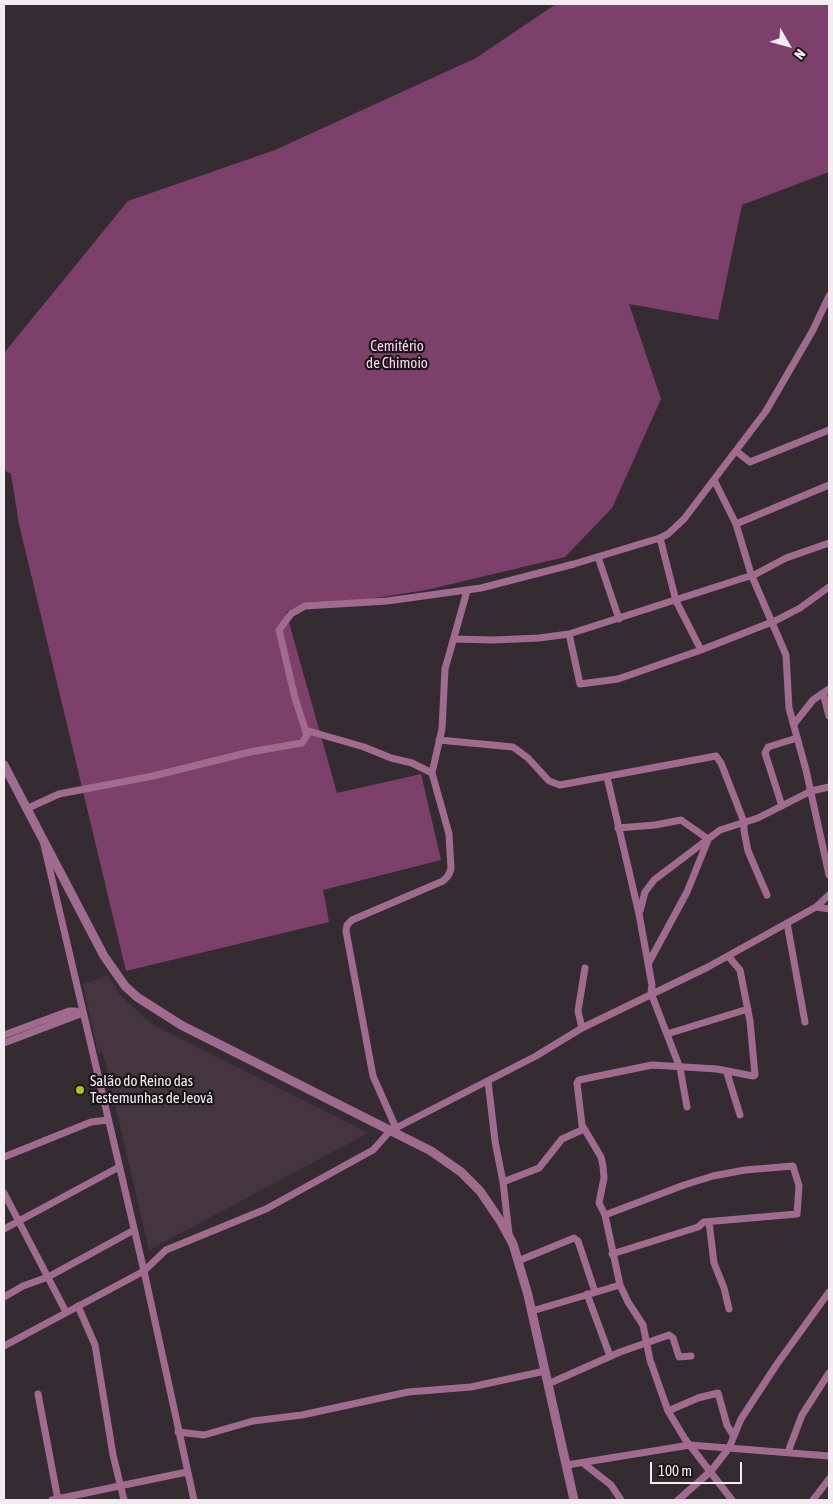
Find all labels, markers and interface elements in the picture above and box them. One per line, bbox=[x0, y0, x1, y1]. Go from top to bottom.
north arrow bbox=[763, 20, 813, 70]
text: N bbox=[791, 46, 809, 62]
park label: Cemitério de Chimoio bbox=[366, 337, 428, 372]
place label: Salão do Reino das Testemunhas de Jeová bbox=[90, 1072, 213, 1107]
marker: Salão do Reino das Testemunhas de Jeová bbox=[74, 1084, 86, 1096]
scale bar bbox=[653, 1452, 746, 1484]
text: 100 m bbox=[658, 1462, 692, 1479]

